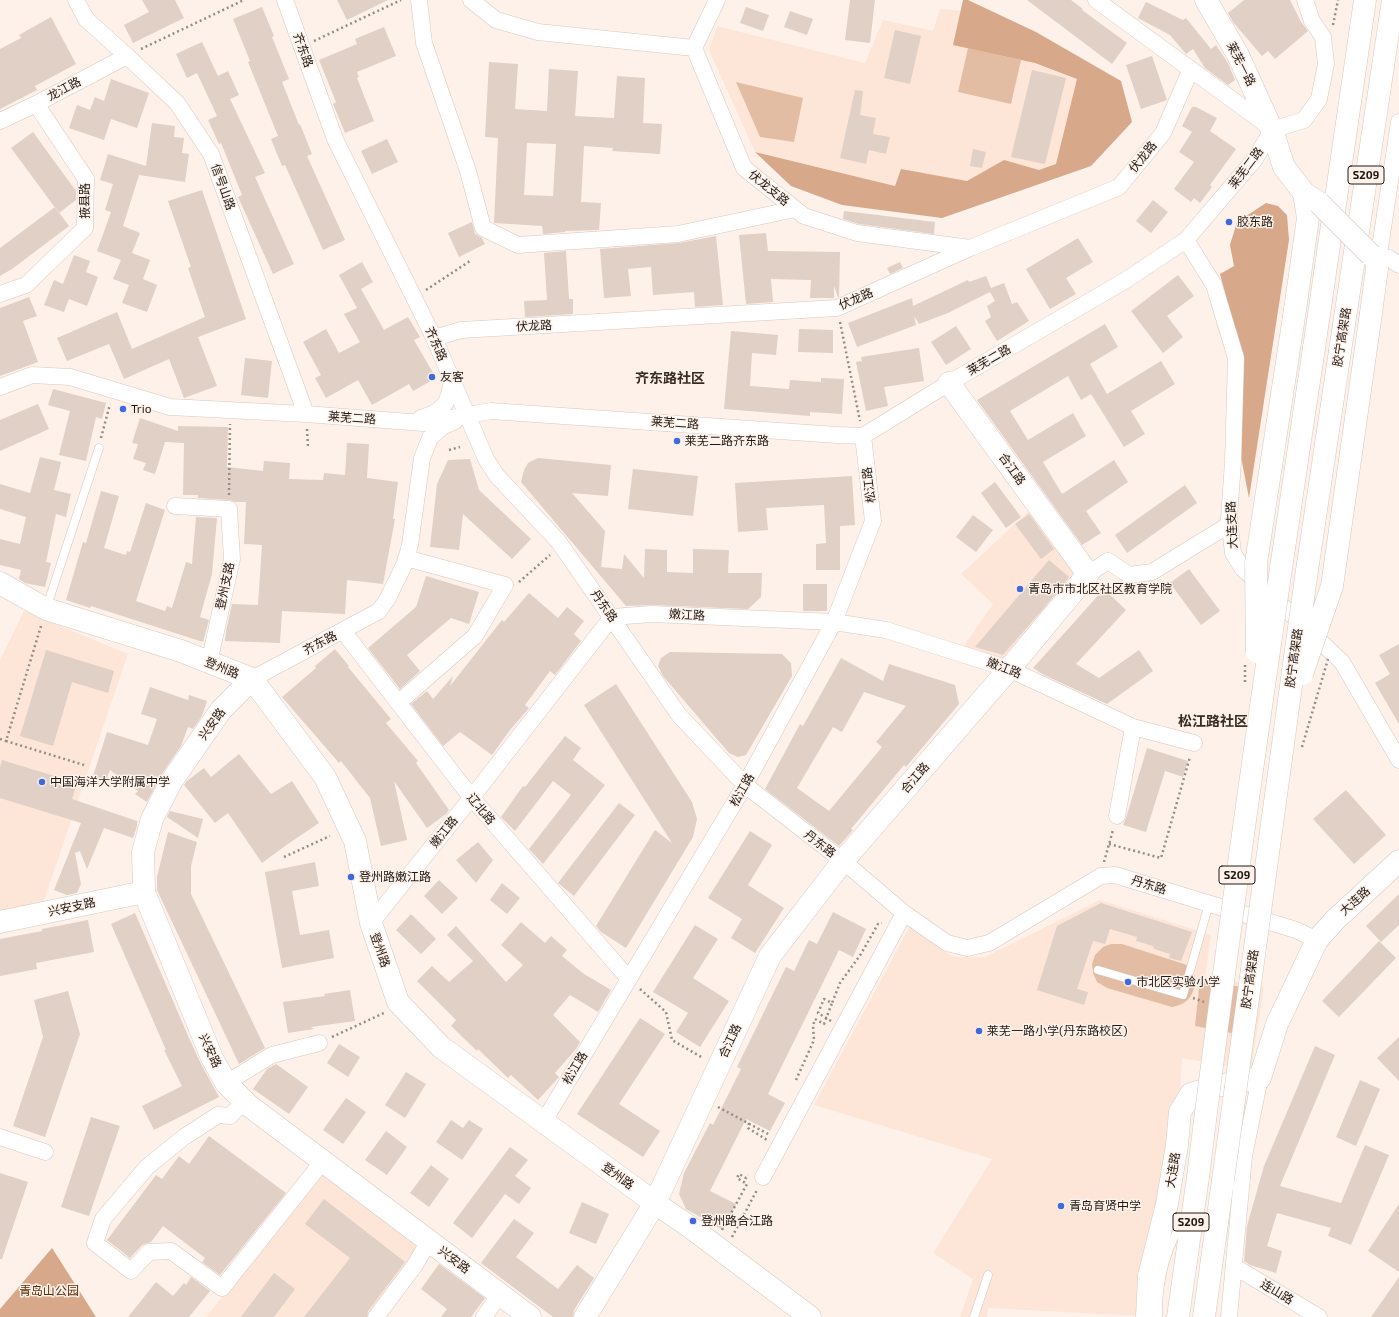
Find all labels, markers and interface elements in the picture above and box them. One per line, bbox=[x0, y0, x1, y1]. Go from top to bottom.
street label: 齐东路 bbox=[290, 31, 316, 69]
street label: 莱芜一路 bbox=[1224, 39, 1258, 89]
street label: 龙江路 bbox=[45, 74, 83, 104]
street label: 伏龙路 bbox=[1126, 138, 1160, 176]
street label: 莱芜二路 bbox=[1226, 144, 1266, 192]
street label: 信号山路 bbox=[208, 162, 238, 212]
road number: S209 bbox=[1348, 166, 1384, 184]
street label: 伏龙支路 bbox=[746, 167, 792, 209]
street label: 掖县路 bbox=[78, 183, 92, 219]
place label: 胶东路 bbox=[1237, 215, 1273, 229]
marker: 胶东路 bbox=[1224, 217, 1234, 227]
street label: 伏龙路 bbox=[837, 285, 875, 313]
street label: 胶宁高架路 bbox=[1330, 306, 1354, 368]
street label: 伏龙路 bbox=[516, 318, 552, 334]
street label: 齐东路 bbox=[422, 325, 450, 363]
street label: 莱芜二路 bbox=[965, 342, 1013, 378]
place label: 友客 bbox=[440, 370, 464, 384]
district label: 齐东路社区 bbox=[635, 370, 705, 386]
marker: 友客 bbox=[427, 372, 437, 382]
place label: Trio bbox=[131, 402, 151, 416]
marker: Trio bbox=[118, 404, 128, 414]
street label: 莱芜二路 bbox=[328, 409, 376, 427]
street label: 莱芜二路 bbox=[651, 414, 699, 432]
place label: 莱芜二路齐东路 bbox=[685, 434, 769, 448]
marker: 莱芜二路齐东路 bbox=[672, 436, 682, 446]
street label: 合江路 bbox=[996, 450, 1028, 488]
street label: 松江路 bbox=[860, 466, 878, 504]
street label: 大连支路 bbox=[1224, 501, 1240, 549]
street label: 登州支路 bbox=[213, 561, 237, 611]
place label: 青岛市市北区社区教育学院 bbox=[1028, 582, 1172, 596]
marker: 青岛市市北区社区教育学院 bbox=[1015, 584, 1025, 594]
street label: 丹东路 bbox=[588, 587, 620, 625]
street label: 嫩江路 bbox=[669, 607, 705, 623]
street label: 胶宁高架路 bbox=[1283, 627, 1305, 689]
street label: 齐东路 bbox=[301, 628, 339, 658]
street label: 登州路 bbox=[203, 655, 241, 681]
street label: 嫩江路 bbox=[985, 655, 1023, 681]
street label: 兴安路 bbox=[196, 705, 228, 743]
district label: 松江路社区 bbox=[1178, 713, 1248, 729]
street label: 合江路 bbox=[898, 760, 932, 796]
street label: 松江路 bbox=[727, 771, 757, 809]
place label: 中国海洋大学附属中学 bbox=[50, 775, 170, 789]
marker: 中国海洋大学附属中学 bbox=[37, 777, 47, 787]
street label: 辽北路 bbox=[464, 791, 498, 827]
street label: 嫩江路 bbox=[427, 813, 461, 851]
street label: 丹东路 bbox=[801, 827, 839, 861]
road number: S209 bbox=[1219, 866, 1255, 884]
place label: 登州路嫩江路 bbox=[359, 870, 431, 884]
marker: 登州路嫩江路 bbox=[346, 872, 356, 882]
street label: 丹东路 bbox=[1130, 873, 1168, 897]
street label: 大连路 bbox=[1337, 884, 1373, 918]
street label: 兴安支路 bbox=[47, 895, 97, 919]
street label: 登州路 bbox=[367, 931, 393, 969]
street label: 胶宁高架路 bbox=[1239, 948, 1261, 1010]
place label: 市北区实验小学 bbox=[1136, 975, 1220, 989]
marker: 市北区实验小学 bbox=[1123, 977, 1133, 987]
street label: 合江路 bbox=[716, 1022, 744, 1060]
place label: 莱芜一路小学(丹东路校区) bbox=[987, 1024, 1128, 1038]
marker: 莱芜一路小学(丹东路校区) bbox=[974, 1026, 984, 1036]
street label: 兴安路 bbox=[196, 1032, 224, 1070]
street label: 松江路 bbox=[560, 1049, 590, 1087]
street label: 大连路 bbox=[1163, 1151, 1183, 1189]
street label: 登州路 bbox=[599, 1160, 637, 1192]
place label: 青岛育贤中学 bbox=[1069, 1199, 1141, 1213]
marker: 青岛育贤中学 bbox=[1056, 1201, 1066, 1211]
road number: S209 bbox=[1173, 1213, 1209, 1231]
place label: 登州路合江路 bbox=[701, 1214, 773, 1228]
marker: 登州路合江路 bbox=[688, 1216, 698, 1226]
street label: 兴安路 bbox=[435, 1243, 473, 1277]
street label: 连山路 bbox=[1258, 1277, 1296, 1307]
park label: 青岛山公园 bbox=[19, 1284, 79, 1298]

